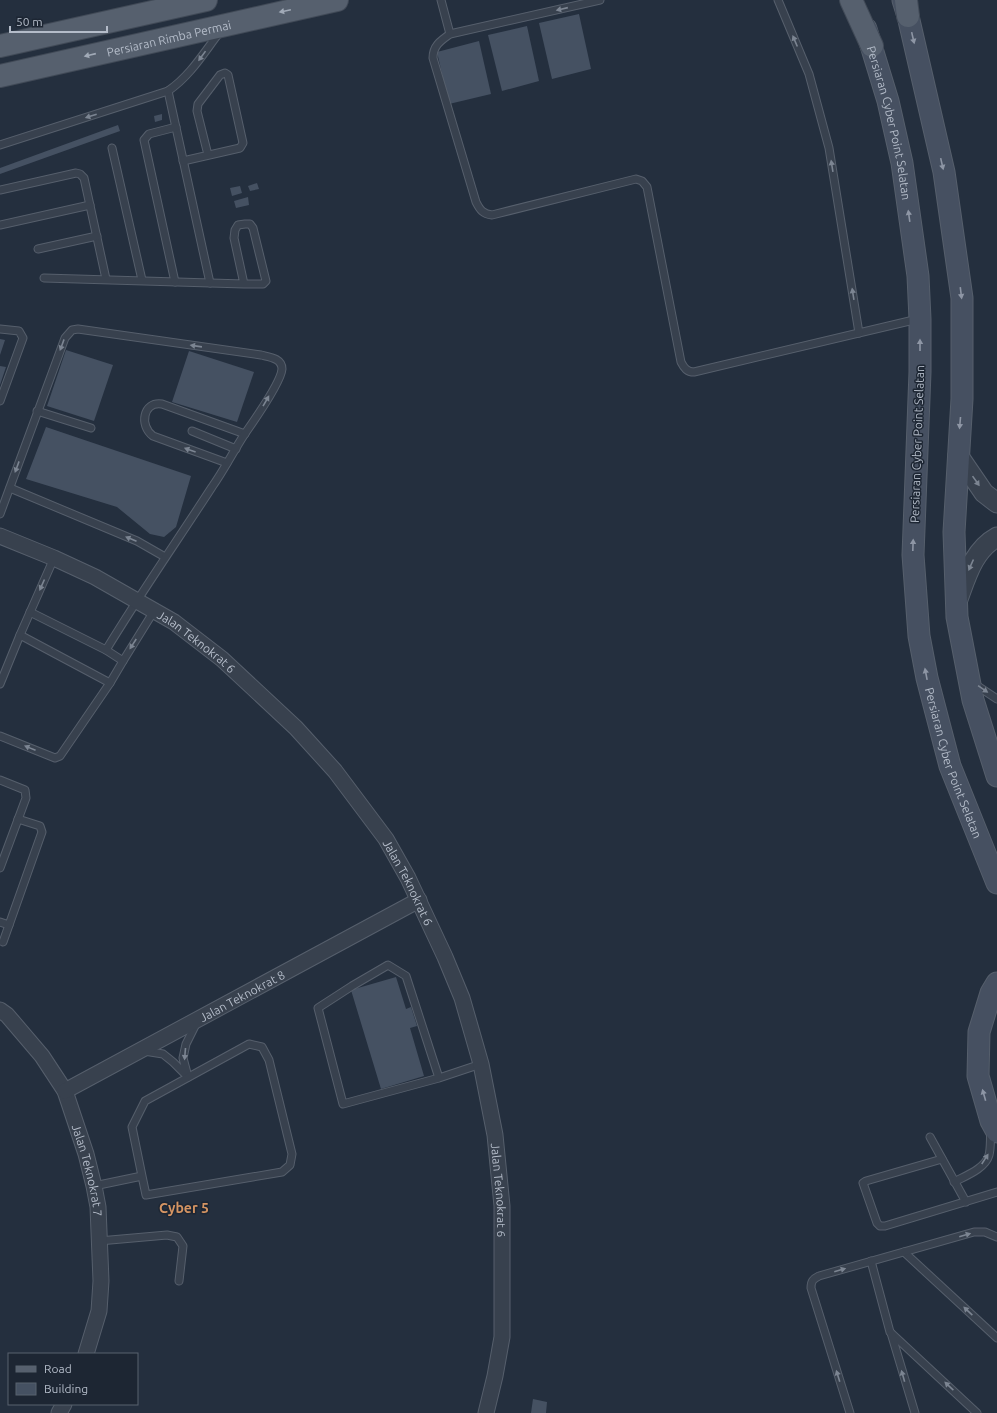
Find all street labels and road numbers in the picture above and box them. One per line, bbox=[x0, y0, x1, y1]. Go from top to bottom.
street label: Persiaran Rimba Permai bbox=[105, 18, 232, 58]
street label: Persiaran Cyber Point Selatan bbox=[865, 44, 914, 201]
street label: Persiaran Cyber Point Selatan bbox=[908, 365, 926, 523]
street label: Jalan Teknokrat 6 bbox=[155, 608, 239, 675]
street label: Persiaran Cyber Point Selatan bbox=[923, 686, 985, 840]
street label: Jalan Teknokrat 6 bbox=[381, 837, 436, 927]
street label: Jalan Teknokrat 8 bbox=[197, 967, 287, 1024]
street label: Jalan Teknokrat 7 bbox=[70, 1122, 105, 1216]
street label: Jalan Teknokrat 6 bbox=[489, 1142, 509, 1238]

